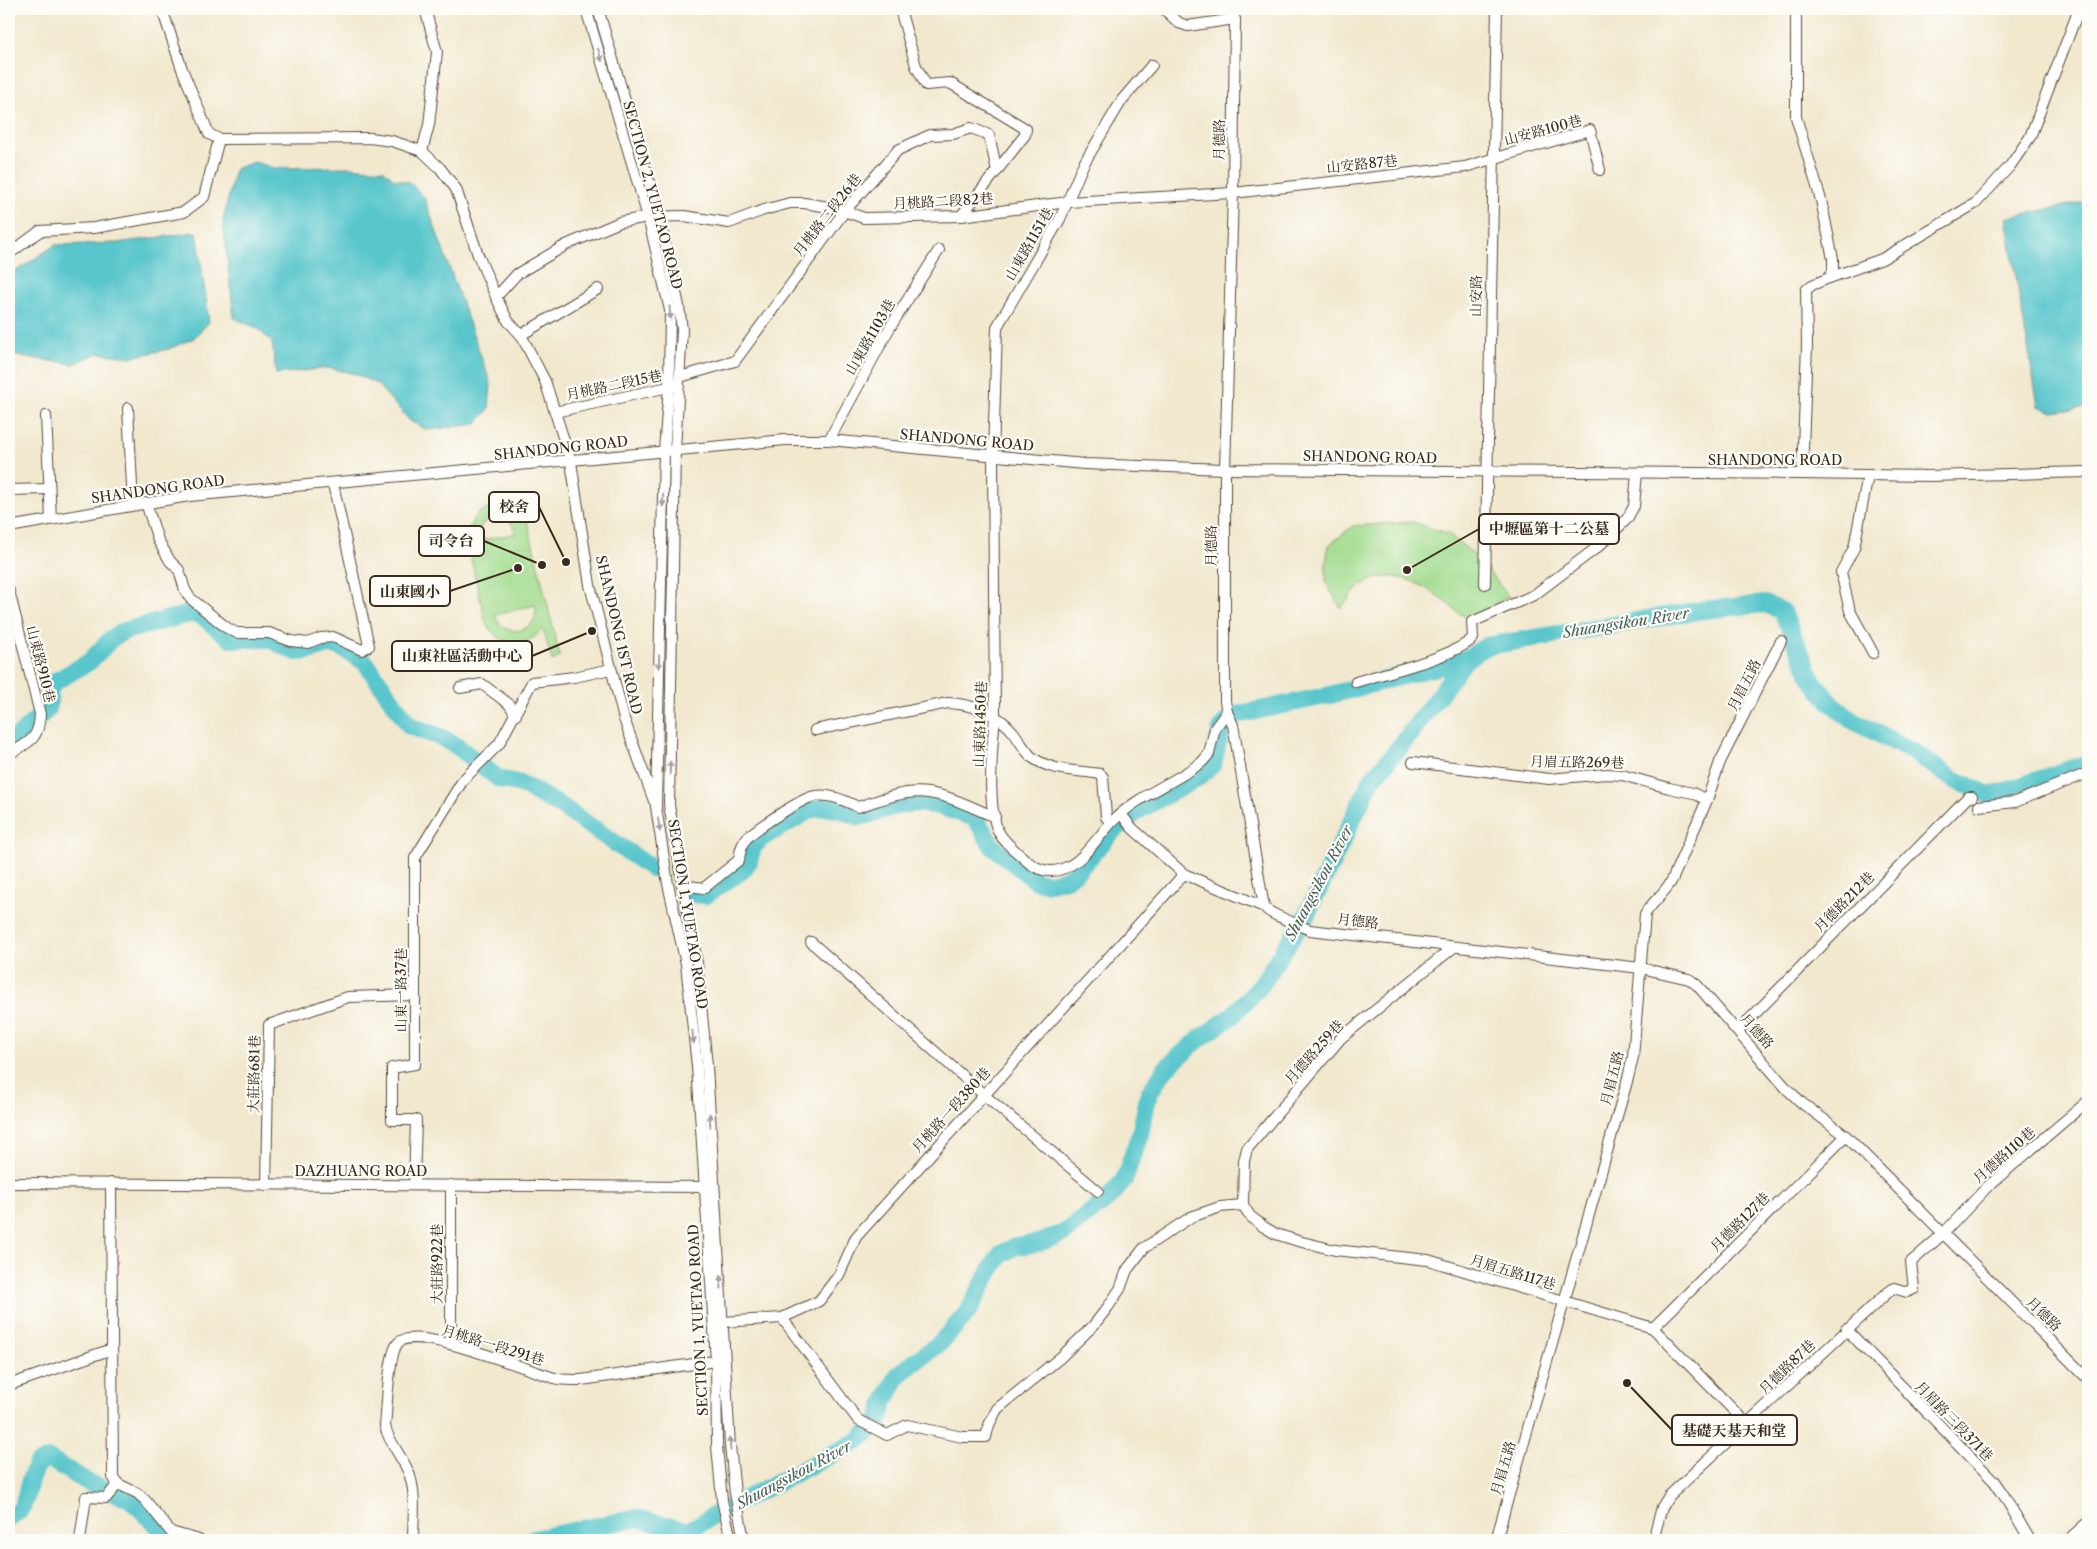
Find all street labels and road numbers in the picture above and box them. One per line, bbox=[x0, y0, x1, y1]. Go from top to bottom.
street label: SECTION 2, YUETAO ROAD bbox=[619, 99, 687, 291]
street label: 山安路100巷 bbox=[1502, 111, 1584, 149]
street label: 月德路 bbox=[1210, 119, 1228, 161]
street label: 山安路87巷 bbox=[1326, 151, 1398, 177]
street label: 月桃路二段26巷 bbox=[789, 170, 865, 260]
street label: 月桃路二段82巷 bbox=[892, 189, 994, 213]
street label: 山東路1151巷 bbox=[1001, 204, 1057, 284]
street label: 山安路 bbox=[1467, 275, 1485, 317]
street label: 山東路1103巷 bbox=[841, 296, 899, 378]
street label: 月桃路二段15巷 bbox=[564, 366, 664, 404]
street label: SHANDONG ROAD bbox=[899, 425, 1035, 455]
street label: SHANDONG ROAD bbox=[493, 432, 629, 464]
street label: SHANDONG ROAD bbox=[1303, 447, 1437, 467]
street label: SHANDONG ROAD bbox=[1708, 451, 1842, 469]
street label: SHANDONG ROAD bbox=[90, 471, 226, 507]
street label: 月德路 bbox=[1202, 525, 1220, 567]
street label: SHANDONG 1ST ROAD bbox=[592, 554, 646, 716]
street label: 山東路910巷 bbox=[23, 624, 59, 704]
street label: 月眉五路 bbox=[1723, 656, 1765, 714]
street label: 山東路1450巷 bbox=[969, 680, 991, 768]
street label: 月眉五路269巷 bbox=[1530, 752, 1624, 772]
street label: SECTION 1, YUETAO ROAD bbox=[664, 818, 712, 1010]
street label: 月德路212巷 bbox=[1810, 868, 1878, 936]
street label: 月德路 bbox=[1336, 910, 1380, 932]
street label: 山東一路37巷 bbox=[392, 948, 410, 1032]
street label: 月德路 bbox=[1736, 1009, 1778, 1053]
street label: 月德路259巷 bbox=[1281, 1016, 1347, 1088]
street label: 大莊路681巷 bbox=[244, 1035, 264, 1113]
street label: 月眉五路 bbox=[1596, 1049, 1628, 1107]
street label: 月桃路一段380巷 bbox=[908, 1064, 994, 1156]
street label: 月德路110巷 bbox=[1969, 1123, 2039, 1187]
street label: DAZHUANG ROAD bbox=[295, 1162, 427, 1180]
street label: 月德路127巷 bbox=[1706, 1188, 1774, 1256]
street label: 大莊路922巷 bbox=[428, 1224, 446, 1304]
street label: SECTION 1, YUETAO ROAD bbox=[684, 1224, 712, 1416]
street label: 月眉五路117巷 bbox=[1468, 1250, 1558, 1294]
street label: 月德路 bbox=[2023, 1293, 2065, 1335]
street label: 月桃路一段291巷 bbox=[440, 1321, 546, 1369]
street label: 月德路87巷 bbox=[1755, 1336, 1819, 1398]
street label: 月眉路三段371巷 bbox=[1911, 1377, 1997, 1465]
street label: 月眉五路 bbox=[1487, 1439, 1519, 1497]

